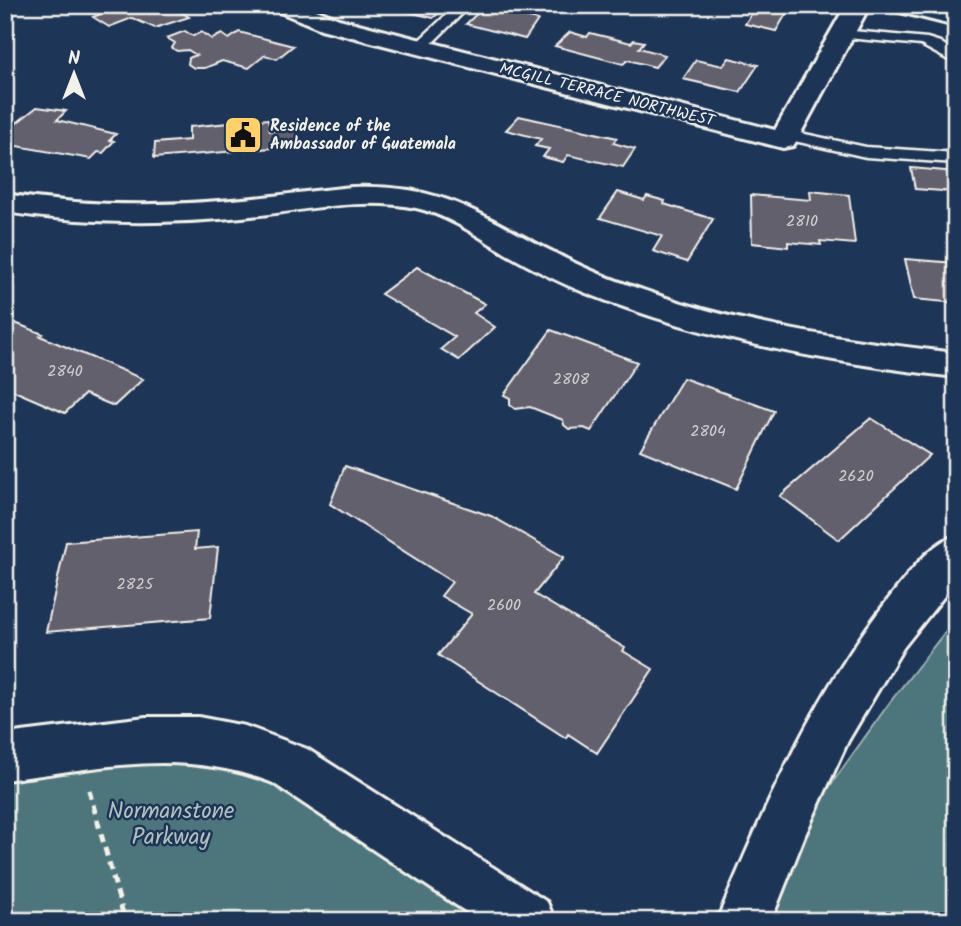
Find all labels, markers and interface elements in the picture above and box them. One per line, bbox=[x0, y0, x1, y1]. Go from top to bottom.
north arrow bbox=[38, 38, 108, 108]
text: N bbox=[68, 44, 80, 74]
street label: MCGILL TERRACE NORTHWEST bbox=[497, 56, 718, 134]
public building icon: Residence of the Ambassador of Guatemala bbox=[222, 114, 264, 156]
place label: Residence of the Ambassador of Guatemala bbox=[270, 114, 456, 157]
house number: 2810 bbox=[786, 209, 818, 234]
house number: 2840 bbox=[47, 359, 83, 384]
house number: 2808 bbox=[553, 367, 590, 392]
house number: 2804 bbox=[690, 419, 726, 444]
house number: 2620 bbox=[838, 464, 874, 489]
house number: 2825 bbox=[117, 572, 155, 597]
house number: 2600 bbox=[487, 593, 521, 618]
park label: Normanstone Parkway bbox=[108, 794, 234, 856]

